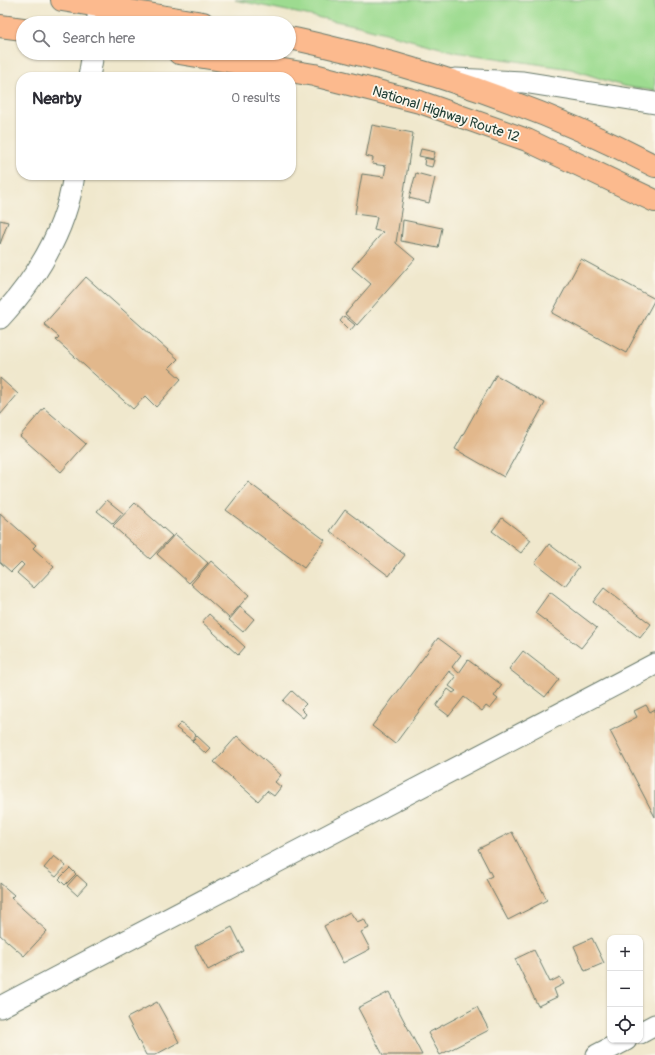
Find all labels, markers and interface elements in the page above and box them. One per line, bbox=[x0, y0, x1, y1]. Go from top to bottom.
search box bbox=[16, 16, 296, 60]
icon: search bbox=[30, 27, 52, 49]
text: Search here bbox=[62, 29, 135, 48]
street label: National Highway Route 12 bbox=[370, 82, 522, 146]
text: Nearby bbox=[32, 88, 81, 109]
text: 0 results bbox=[231, 90, 280, 106]
map controls bbox=[607, 935, 643, 1043]
button: + bbox=[607, 935, 643, 971]
button: − bbox=[607, 971, 643, 1007]
button: locate bbox=[607, 1007, 643, 1043]

